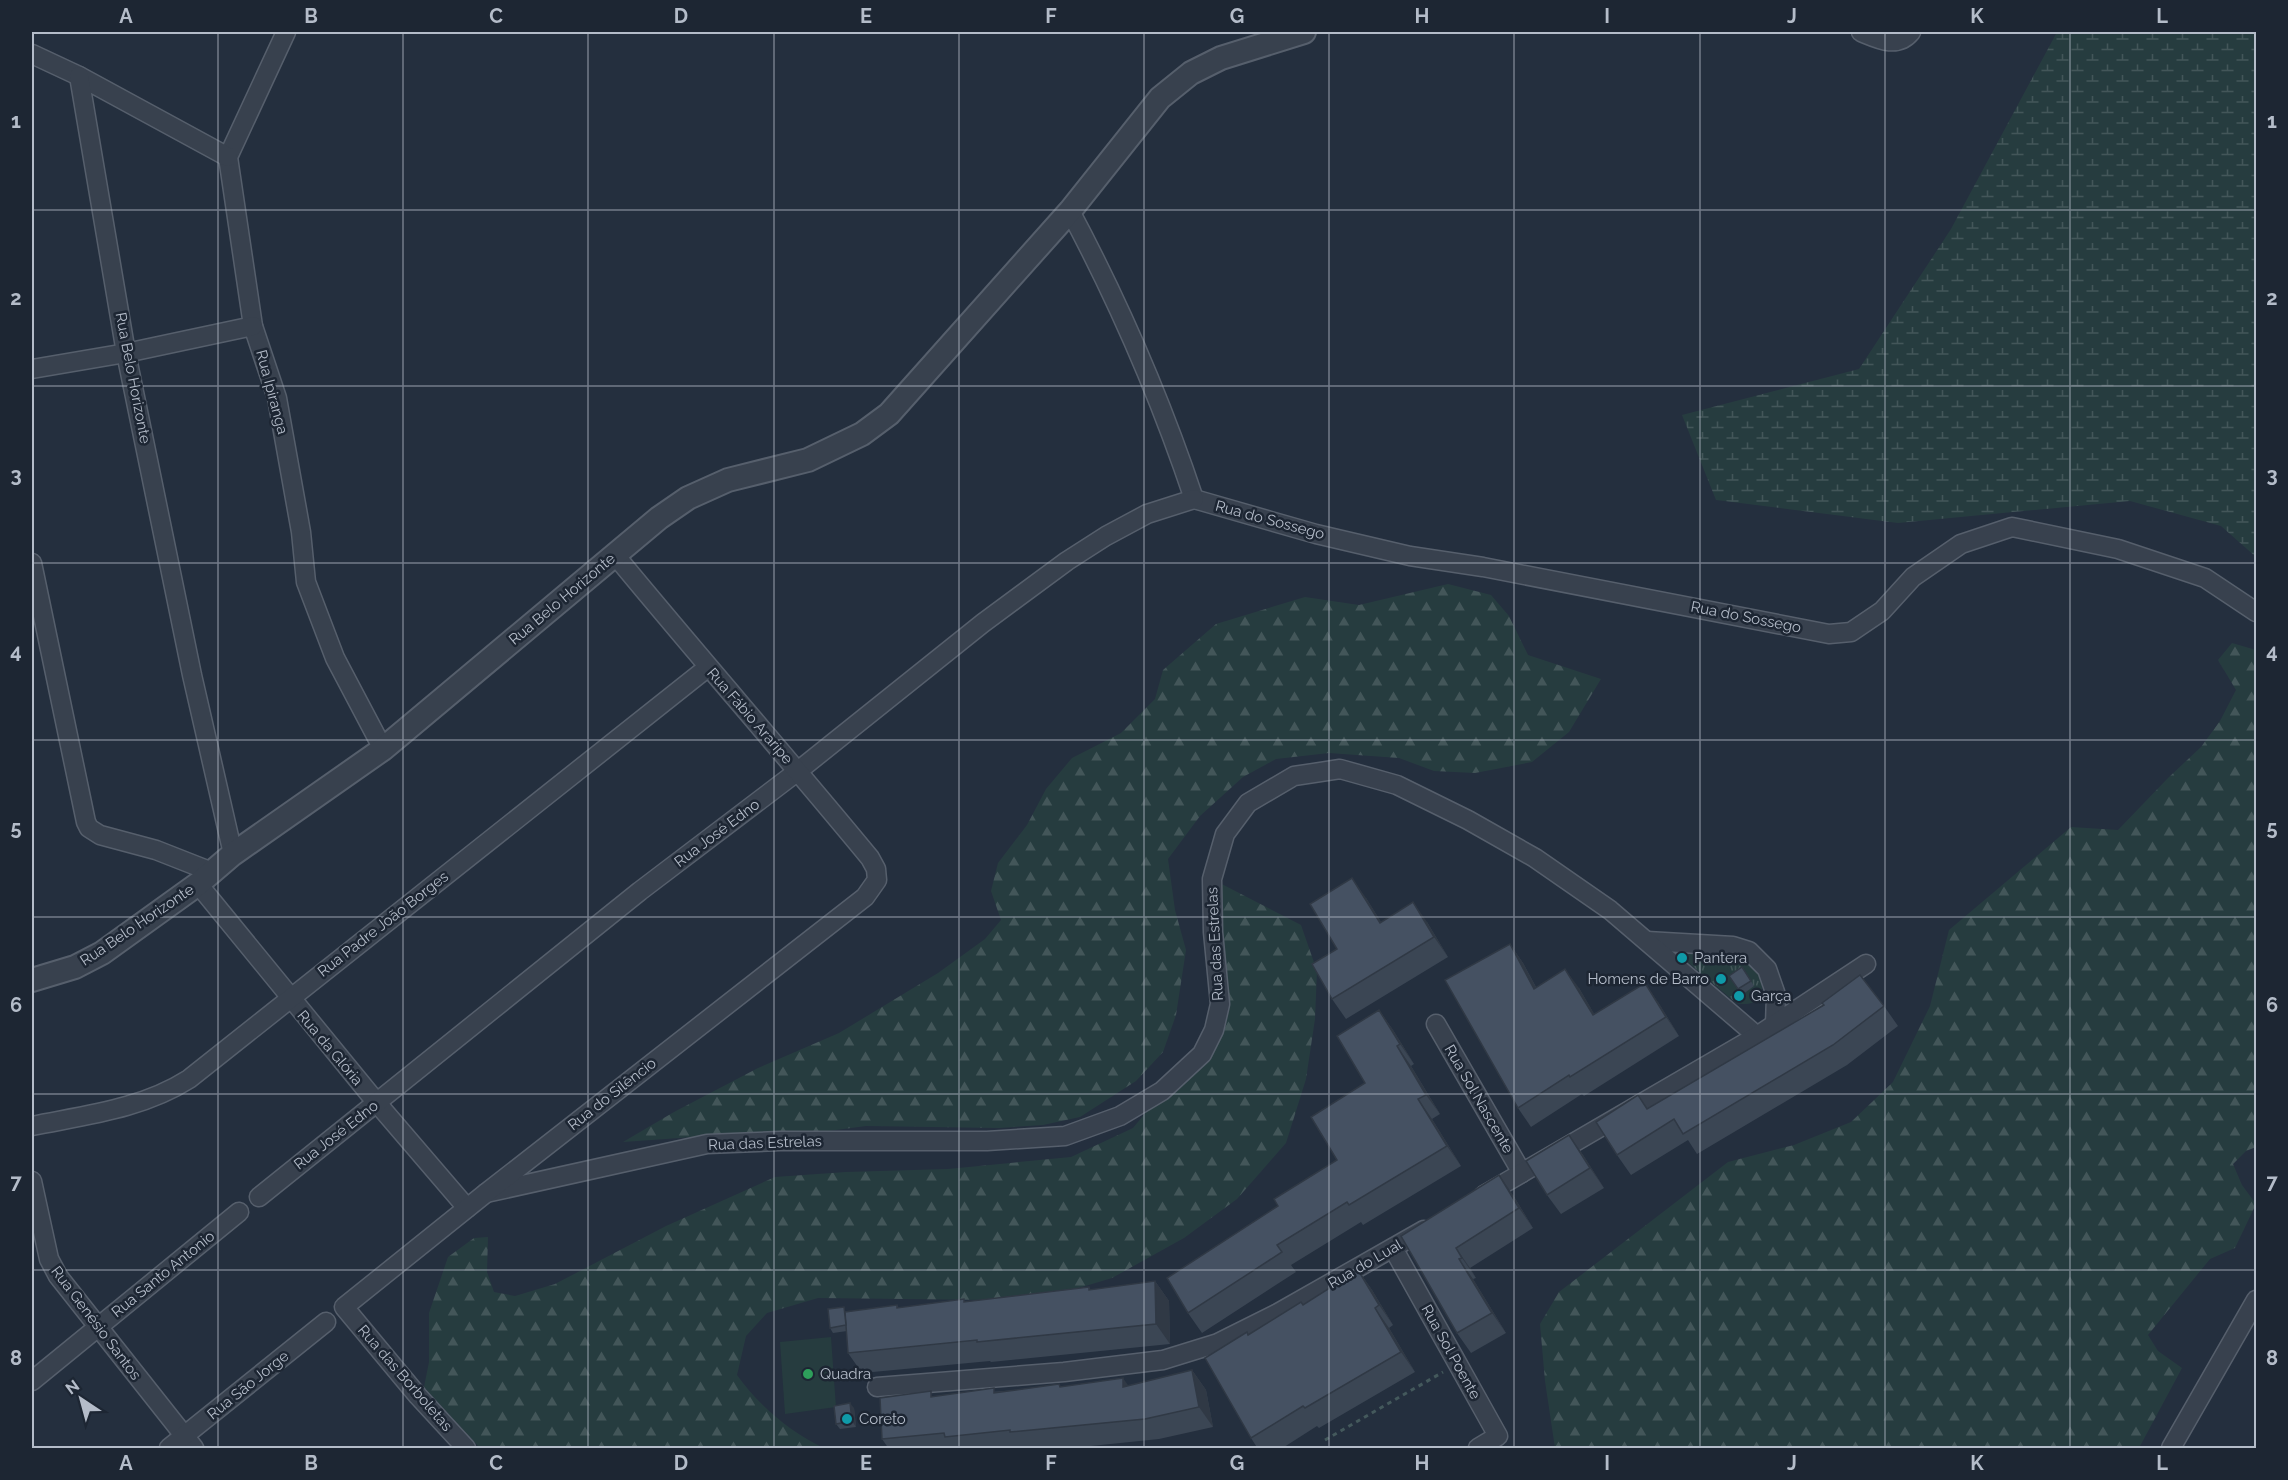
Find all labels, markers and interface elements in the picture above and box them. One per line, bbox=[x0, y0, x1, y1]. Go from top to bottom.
text: A bbox=[119, 4, 133, 28]
text: B bbox=[304, 4, 318, 28]
text: C bbox=[489, 4, 503, 28]
text: D bbox=[674, 4, 688, 28]
text: E bbox=[860, 4, 872, 28]
text: F bbox=[1045, 4, 1057, 28]
text: G bbox=[1230, 4, 1244, 28]
text: H bbox=[1415, 4, 1429, 28]
text: I bbox=[1604, 4, 1610, 28]
text: J bbox=[1787, 4, 1797, 28]
text: K bbox=[1970, 4, 1984, 28]
text: L bbox=[2156, 4, 2168, 28]
text: 1 bbox=[11, 109, 21, 133]
text: 1 bbox=[2267, 109, 2277, 133]
text: 2 bbox=[10, 286, 22, 310]
text: 2 bbox=[2266, 286, 2278, 310]
street label: Rua Belo Horizonte bbox=[111, 311, 155, 445]
street label: Rua Ipiranga bbox=[252, 348, 292, 436]
text: 3 bbox=[10, 463, 22, 487]
text: 3 bbox=[2266, 463, 2278, 487]
street label: Rua do Sossego bbox=[1213, 497, 1327, 543]
street label: Rua Belo Horizonte bbox=[505, 549, 619, 649]
street label: Rua do Sossego bbox=[1689, 597, 1803, 637]
text: 4 bbox=[10, 639, 22, 663]
text: 4 bbox=[2266, 639, 2278, 663]
street label: Rua Fábio Araripe bbox=[703, 664, 797, 768]
street label: Rua José Edno bbox=[671, 795, 763, 871]
text: 5 bbox=[10, 816, 22, 840]
text: 5 bbox=[2266, 816, 2278, 840]
street label: Rua Padre João Borges bbox=[314, 867, 452, 981]
street label: Rua Belo Horizonte bbox=[77, 880, 197, 970]
street label: Rua das Estrelas bbox=[1203, 887, 1227, 1001]
place label: Pantera bbox=[1694, 949, 1747, 967]
marker: Pantera bbox=[1675, 951, 1689, 965]
place label: Homens de Barro bbox=[1587, 970, 1709, 988]
marker: Homens de Barro bbox=[1714, 972, 1728, 986]
place label: Garça bbox=[1751, 987, 1791, 1005]
marker: Garça bbox=[1732, 989, 1746, 1003]
text: 6 bbox=[10, 993, 22, 1017]
text: 6 bbox=[2266, 993, 2278, 1017]
street label: Rua da Glória bbox=[293, 1007, 367, 1089]
street label: Rua Sol Nascente bbox=[1441, 1042, 1517, 1157]
street label: Rua do Silêncio bbox=[564, 1054, 660, 1134]
street label: Rua José Edno bbox=[290, 1096, 382, 1173]
street label: Rua das Estrelas bbox=[708, 1132, 822, 1154]
text: 7 bbox=[10, 1170, 22, 1194]
text: 7 bbox=[2266, 1170, 2278, 1194]
street label: Rua Santo Antonio bbox=[108, 1227, 218, 1321]
street label: Rua do Lual bbox=[1325, 1235, 1406, 1292]
street label: Rua Genésio Santos bbox=[47, 1262, 145, 1384]
street label: Rua Sol Poente bbox=[1418, 1302, 1485, 1403]
street label: Rua das Borboletas bbox=[354, 1321, 456, 1435]
text: 8 bbox=[10, 1346, 22, 1370]
text: 8 bbox=[2266, 1346, 2278, 1370]
street label: Rua São Jorge bbox=[204, 1347, 292, 1423]
place label: Quadra bbox=[820, 1365, 871, 1383]
marker: Quadra bbox=[801, 1367, 815, 1381]
north arrow bbox=[51, 1369, 111, 1429]
text: N bbox=[62, 1376, 83, 1399]
place label: Coreto bbox=[859, 1410, 906, 1428]
marker: Coreto bbox=[840, 1412, 854, 1426]
text: A bbox=[119, 1451, 133, 1475]
text: B bbox=[304, 1451, 318, 1475]
text: C bbox=[489, 1451, 503, 1475]
text: D bbox=[674, 1451, 688, 1475]
text: E bbox=[860, 1451, 872, 1475]
text: F bbox=[1045, 1451, 1057, 1475]
text: G bbox=[1230, 1451, 1244, 1475]
text: H bbox=[1415, 1451, 1429, 1475]
text: I bbox=[1604, 1451, 1610, 1475]
text: J bbox=[1787, 1451, 1797, 1475]
text: K bbox=[1970, 1451, 1984, 1475]
text: L bbox=[2156, 1451, 2168, 1475]

